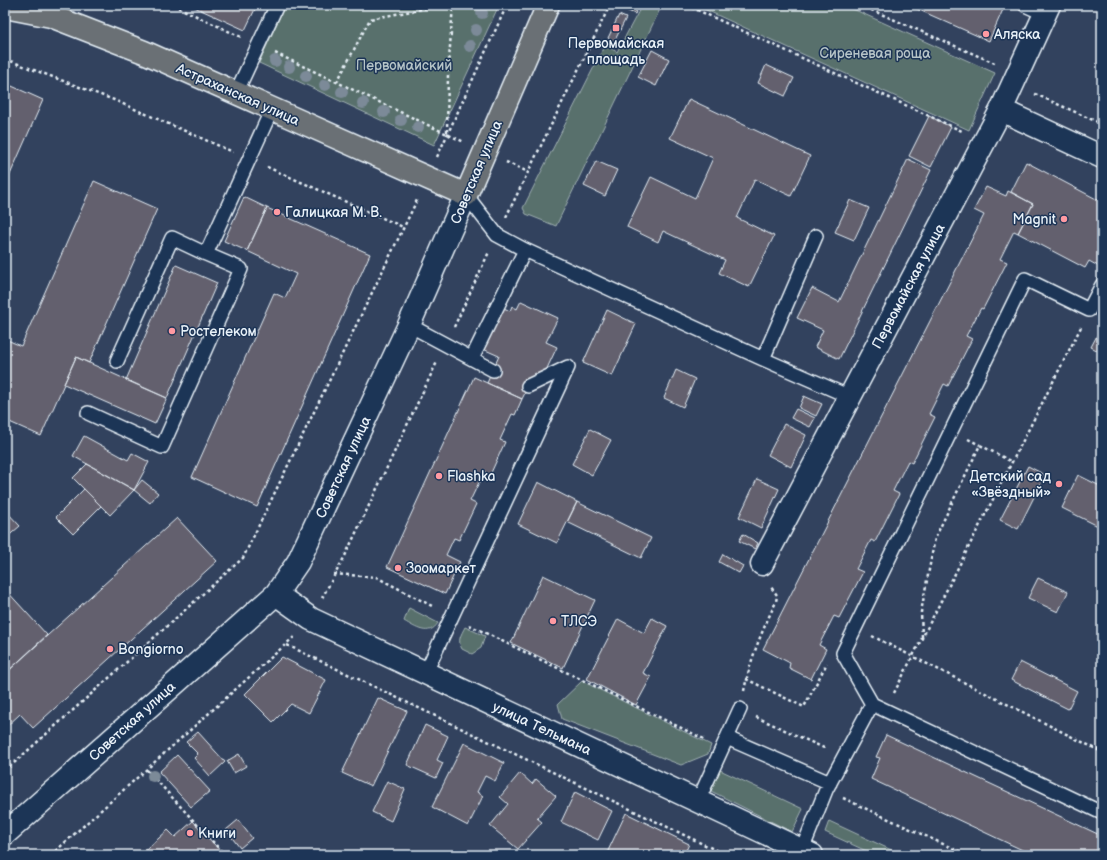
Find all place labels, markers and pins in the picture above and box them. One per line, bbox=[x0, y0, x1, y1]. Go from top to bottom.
marker: Первомайская площадь bbox=[611, 23, 621, 33]
place label: Аляска bbox=[993, 26, 1041, 43]
marker: Аляска bbox=[981, 29, 991, 39]
place label: Первомайская площадь bbox=[568, 35, 664, 68]
place label: Галицкая М. В. bbox=[285, 204, 382, 221]
marker: Галицкая М. В. bbox=[272, 207, 282, 217]
place label: Magnit bbox=[1012, 211, 1057, 228]
marker: Magnit bbox=[1059, 214, 1069, 224]
place label: Ростелеком bbox=[180, 323, 257, 340]
marker: Ростелеком bbox=[167, 326, 177, 336]
place label: Flashka bbox=[447, 468, 496, 485]
place label: Детский сад «Звёздный» bbox=[969, 468, 1051, 501]
marker: Flashka bbox=[434, 471, 444, 481]
marker: Детский сад «Звёздный» bbox=[1054, 479, 1064, 489]
place label: Зоомаркет bbox=[406, 560, 476, 577]
marker: Зоомаркет bbox=[393, 563, 403, 573]
place label: ТЛСЭ bbox=[561, 613, 597, 630]
marker: ТЛСЭ bbox=[548, 616, 558, 626]
place label: Bongiorno bbox=[118, 641, 184, 658]
marker: Bongiorno bbox=[105, 644, 115, 654]
place label: Книги bbox=[198, 825, 236, 842]
marker: Книги bbox=[185, 828, 195, 838]

